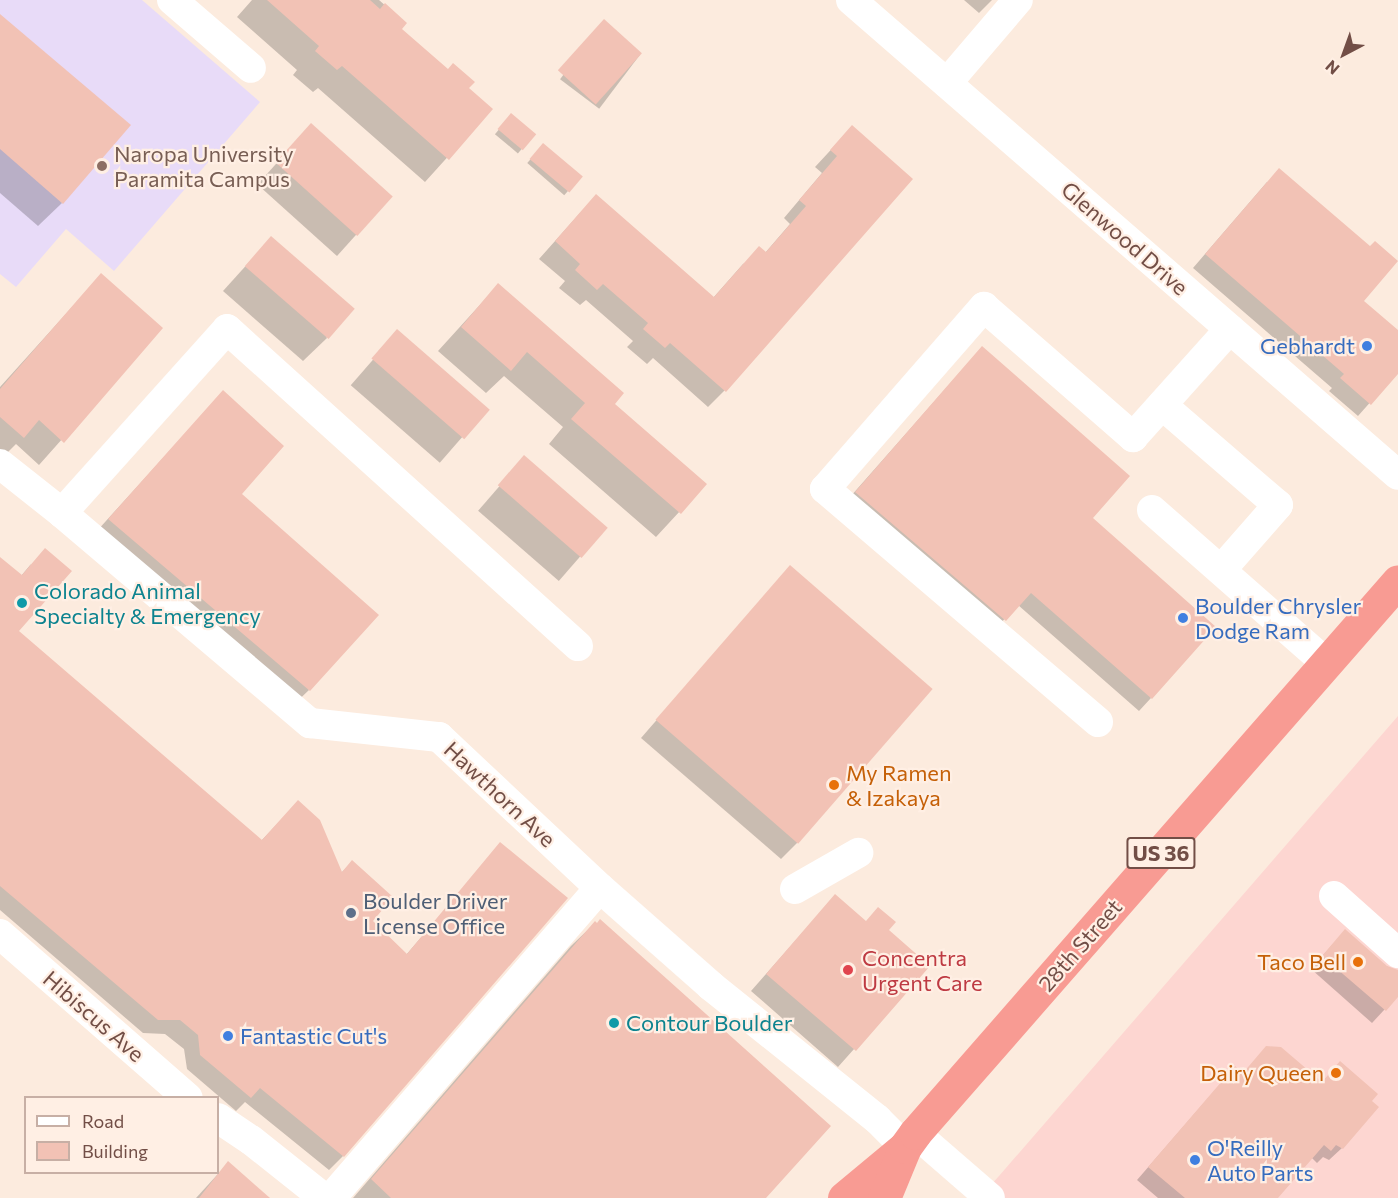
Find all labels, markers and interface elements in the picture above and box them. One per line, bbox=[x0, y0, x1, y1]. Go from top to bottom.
north arrow bbox=[1314, 24, 1374, 84]
text: N bbox=[1321, 57, 1343, 79]
place label: Naropa University Paramita Campus bbox=[114, 140, 294, 192]
marker: Naropa University Paramita Campus bbox=[95, 159, 109, 173]
street label: Glenwood Drive bbox=[1056, 176, 1194, 300]
place label: Gebhardt bbox=[1260, 333, 1355, 359]
marker: Gebhardt bbox=[1360, 339, 1374, 353]
place label: Colorado Animal Specialty & Emergency bbox=[34, 577, 261, 628]
place label: Boulder Chrysler Dodge Ram bbox=[1195, 592, 1361, 644]
marker: Colorado Animal Specialty & Emergency bbox=[15, 596, 29, 610]
marker: Boulder Chrysler Dodge Ram bbox=[1176, 611, 1190, 625]
street label: Hawthorn Ave bbox=[439, 736, 561, 852]
place label: My Ramen & Izakaya bbox=[846, 759, 952, 810]
marker: My Ramen & Izakaya bbox=[827, 778, 841, 792]
road number: US 36 bbox=[1125, 835, 1197, 871]
place label: Boulder Driver License Office bbox=[363, 887, 507, 938]
street label: 28th Street bbox=[1033, 894, 1127, 996]
marker: Boulder Driver License Office bbox=[344, 906, 358, 920]
place label: Concentra Urgent Care bbox=[862, 944, 983, 996]
place label: Taco Bell bbox=[1257, 949, 1346, 975]
marker: Taco Bell bbox=[1351, 955, 1365, 969]
marker: Concentra Urgent Care bbox=[839, 961, 857, 979]
street label: Hibiscus Ave bbox=[38, 965, 150, 1067]
place label: Contour Boulder bbox=[626, 1010, 792, 1036]
marker: Contour Boulder bbox=[607, 1016, 621, 1030]
place label: Fantastic Cut's bbox=[240, 1023, 387, 1049]
marker: Fantastic Cut's bbox=[221, 1029, 235, 1043]
place label: Dairy Queen bbox=[1200, 1060, 1324, 1086]
marker: Dairy Queen bbox=[1329, 1066, 1343, 1080]
legend bbox=[24, 1096, 219, 1174]
text: Road bbox=[82, 1110, 124, 1132]
place label: O'Reilly Auto Parts bbox=[1207, 1134, 1314, 1186]
text: Building bbox=[82, 1140, 148, 1162]
marker: O'Reilly Auto Parts bbox=[1188, 1153, 1202, 1167]

